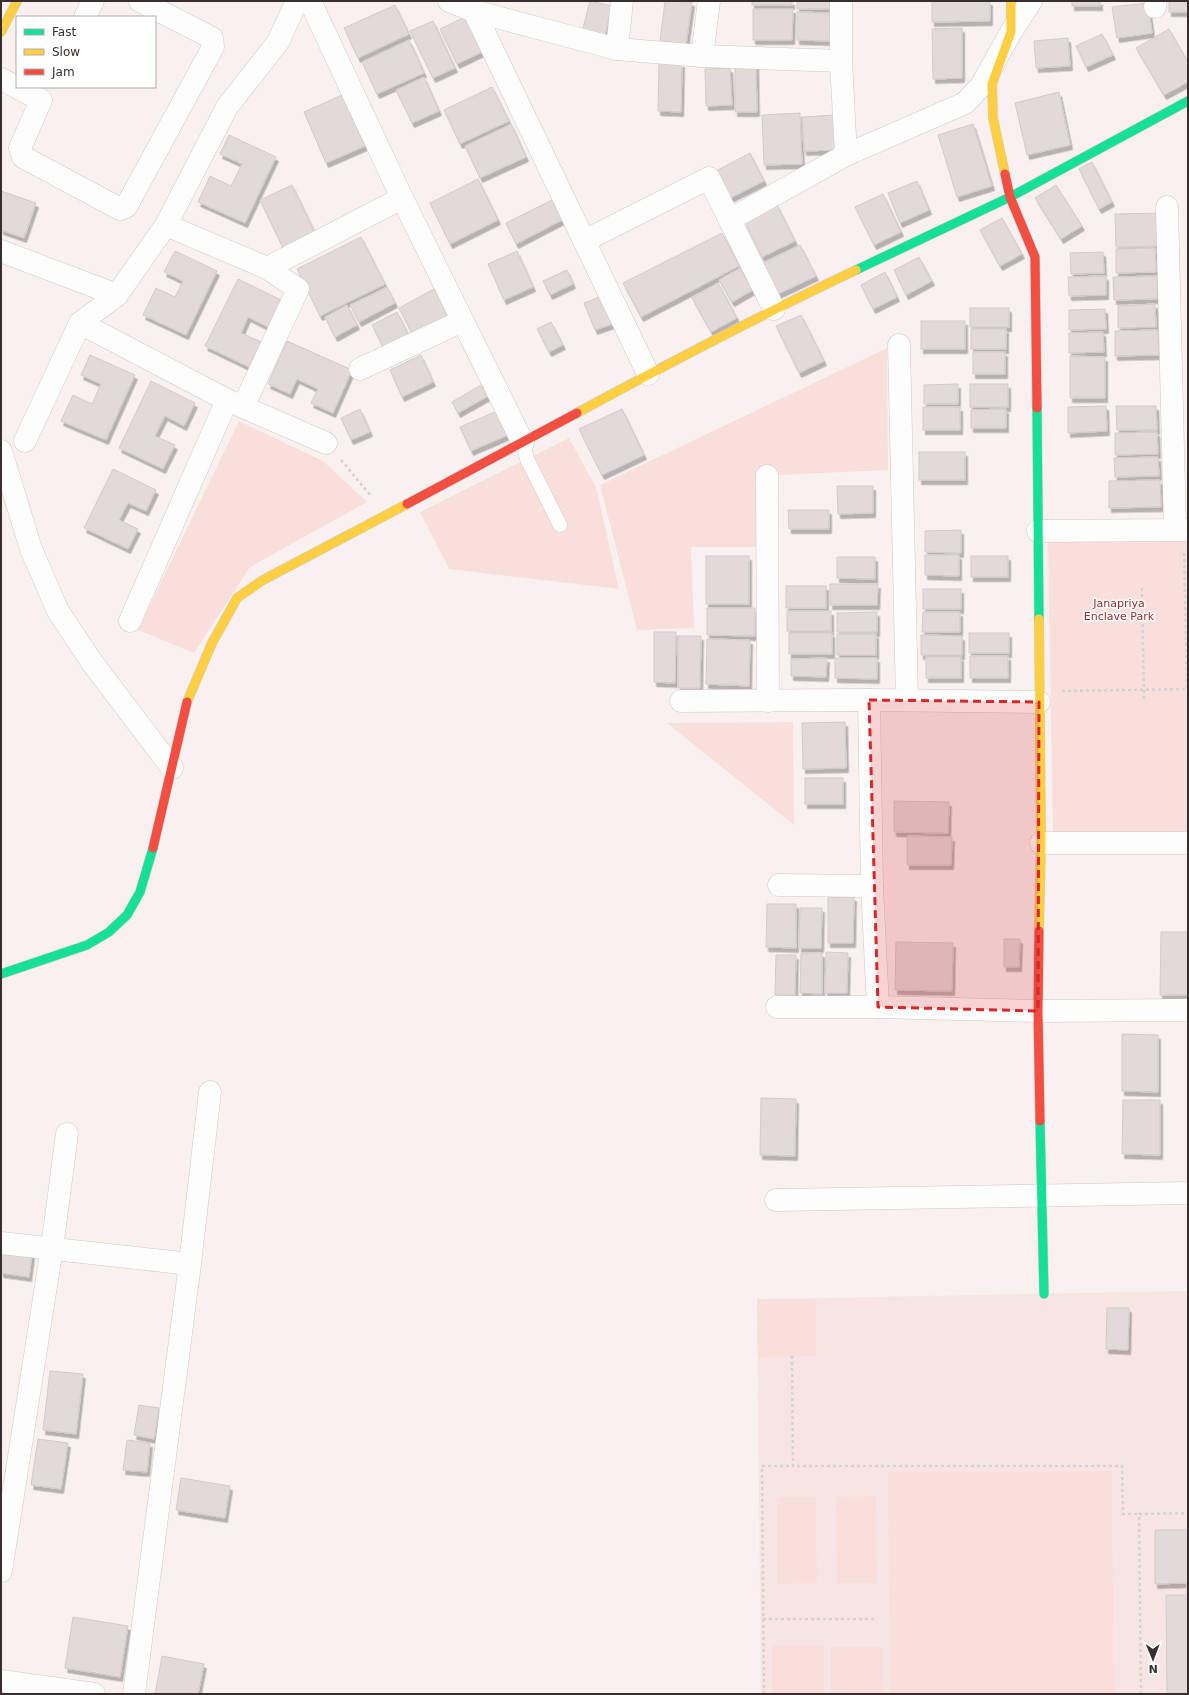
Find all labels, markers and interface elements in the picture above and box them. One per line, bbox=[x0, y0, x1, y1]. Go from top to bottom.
legend bbox=[16, 16, 156, 88]
text: Fast bbox=[52, 25, 76, 39]
text: Slow bbox=[52, 45, 80, 59]
text: Jam bbox=[51, 65, 75, 79]
park label: Janapriya Enclave Park bbox=[1084, 597, 1155, 623]
north arrow bbox=[1133, 1639, 1173, 1679]
text: N bbox=[1148, 1662, 1158, 1675]

